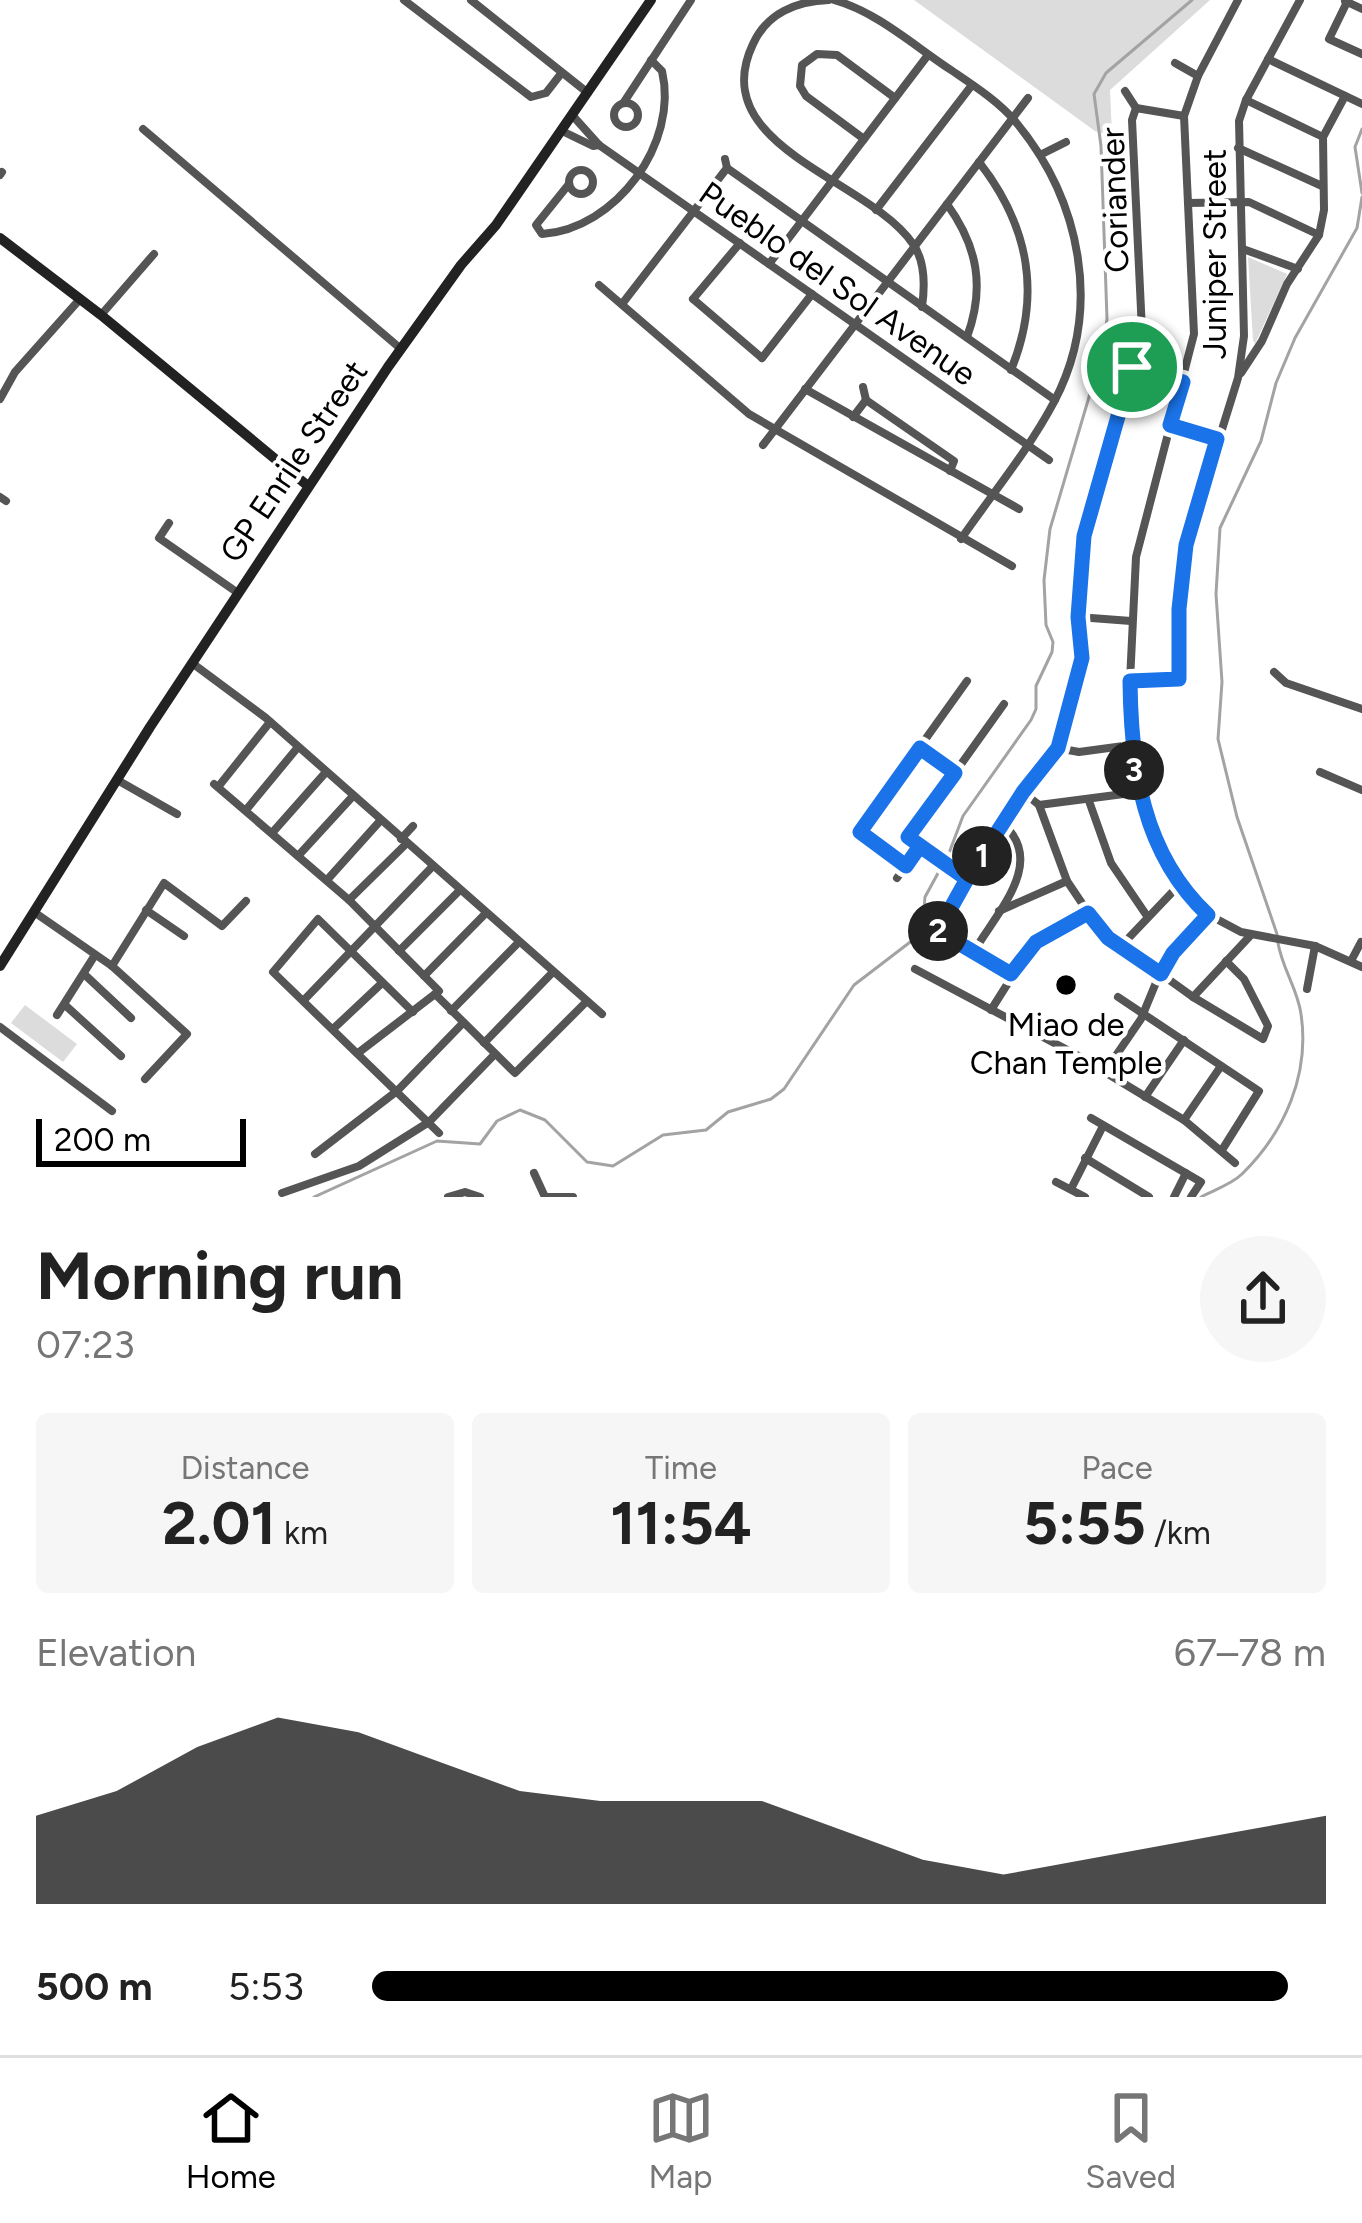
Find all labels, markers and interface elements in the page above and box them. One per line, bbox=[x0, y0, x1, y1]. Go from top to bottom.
street label: Coriander bbox=[1092, 127, 1137, 273]
street label: Juniper Street bbox=[1195, 149, 1234, 359]
street label: Pueblo del Sol Avenue bbox=[692, 173, 983, 394]
pin bbox=[1081, 316, 1183, 418]
icon: arrive bbox=[1099, 334, 1165, 400]
street label: GP Enrile Street bbox=[212, 353, 375, 570]
pin: 3 bbox=[1104, 740, 1164, 800]
text: 3 bbox=[1125, 750, 1143, 789]
pin: 1 bbox=[952, 826, 1012, 886]
text: 1 bbox=[975, 836, 989, 875]
pin: 2 bbox=[908, 901, 968, 961]
text: 2 bbox=[928, 911, 948, 950]
marker: Miao de Chan Temple bbox=[1053, 972, 1079, 998]
place label: Miao de Chan Temple bbox=[970, 1005, 1162, 1082]
scale bar bbox=[36, 1113, 246, 1166]
text: 200 m bbox=[54, 1120, 151, 1159]
text: Morning run bbox=[36, 1236, 404, 1316]
button: share bbox=[1200, 1236, 1326, 1362]
text: 07:23 bbox=[36, 1321, 135, 1368]
text: Distance bbox=[180, 1448, 310, 1487]
text: Time bbox=[645, 1448, 717, 1487]
text: Pace bbox=[1081, 1448, 1153, 1487]
text: 2.01 bbox=[162, 1487, 276, 1559]
text: 11:54 bbox=[610, 1487, 752, 1559]
text: 5:55 bbox=[1023, 1487, 1146, 1559]
text: km bbox=[276, 1513, 328, 1552]
text: /km bbox=[1146, 1513, 1211, 1552]
text: Elevation bbox=[36, 1629, 196, 1676]
text: 67–78 m bbox=[1174, 1629, 1326, 1676]
text: 500 m bbox=[36, 1963, 153, 2010]
text: 5:53 bbox=[228, 1963, 304, 2010]
tab: Home bbox=[186, 2085, 276, 2196]
tab: Map bbox=[648, 2085, 714, 2196]
tab: Saved bbox=[1085, 2085, 1176, 2196]

